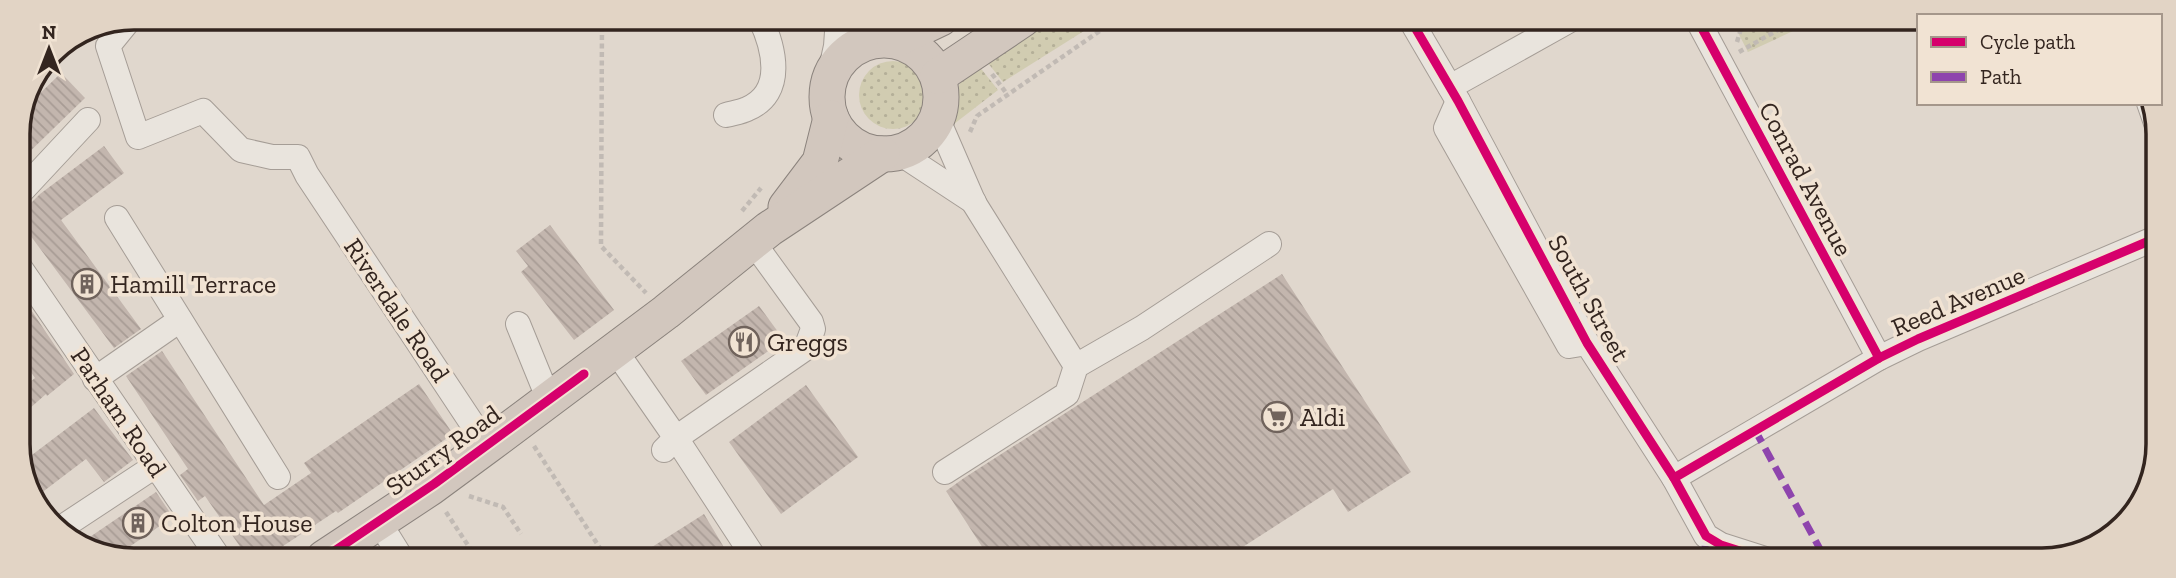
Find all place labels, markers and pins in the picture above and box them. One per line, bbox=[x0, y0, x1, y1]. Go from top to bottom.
building icon: Hamill Terrace bbox=[70, 267, 104, 301]
place label: Hamill Terrace bbox=[110, 268, 276, 300]
restaurant icon: Greggs bbox=[727, 325, 761, 359]
place label: Greggs bbox=[767, 326, 848, 358]
supermarket icon: Aldi bbox=[1260, 400, 1294, 434]
place label: Aldi bbox=[1300, 401, 1345, 433]
building icon: Colton House bbox=[121, 506, 155, 540]
place label: Colton House bbox=[161, 507, 312, 539]

